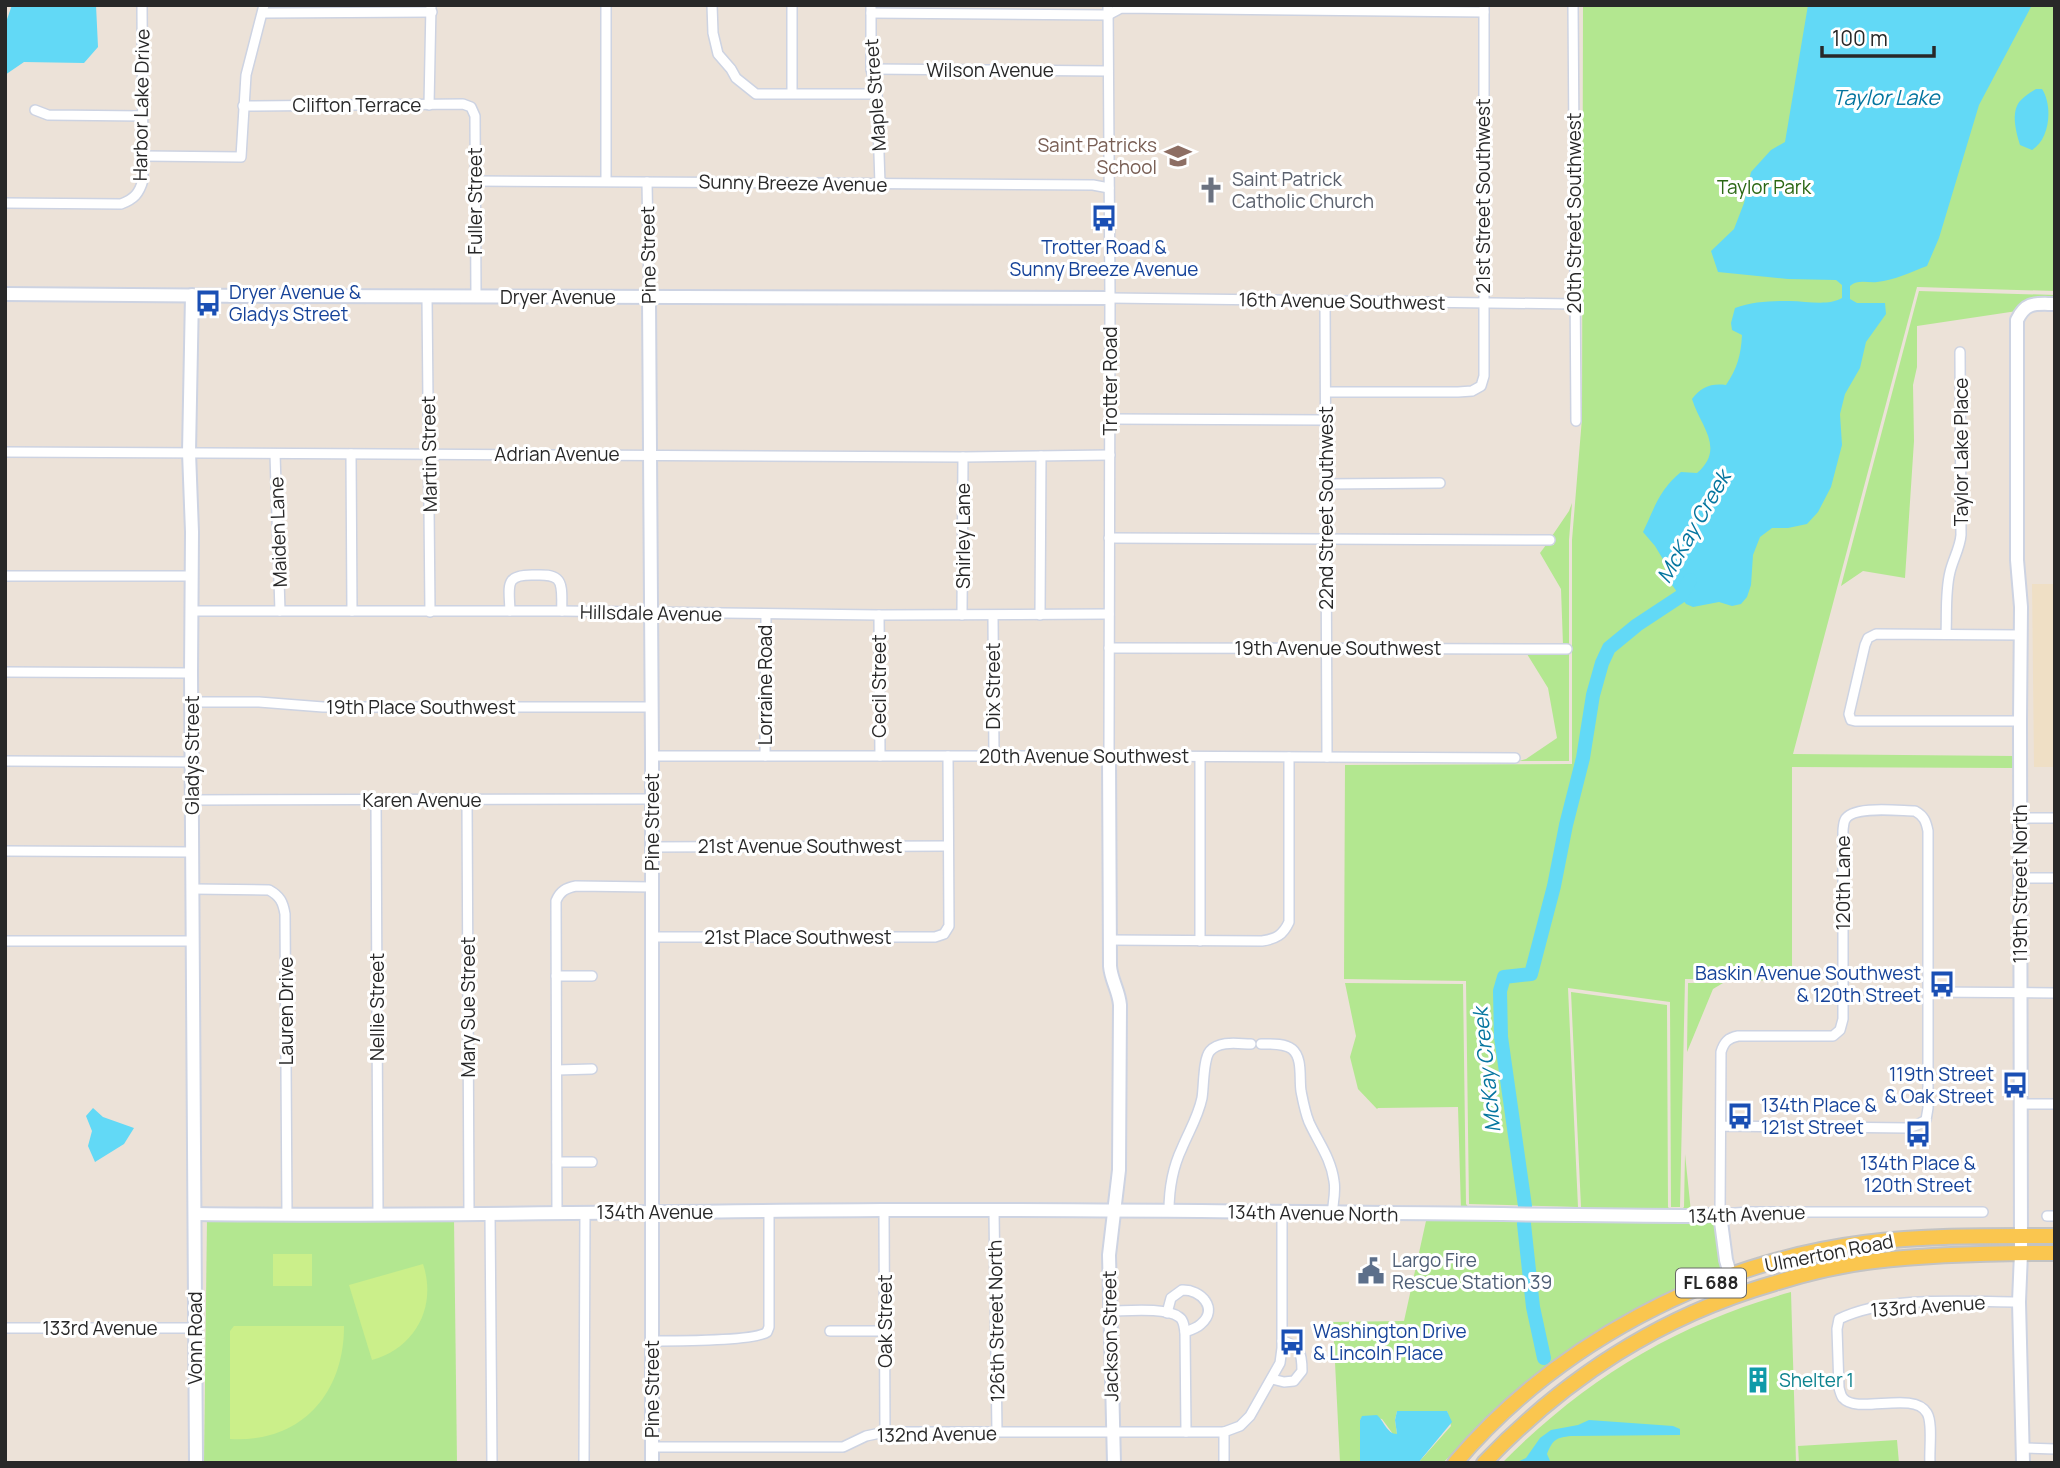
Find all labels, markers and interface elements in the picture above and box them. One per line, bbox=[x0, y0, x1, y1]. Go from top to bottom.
scale bar bbox=[1822, 14, 1934, 58]
text: 100 m bbox=[1832, 24, 1888, 52]
street label: Harbor Lake Drive bbox=[127, 29, 155, 181]
street label: Maple Street bbox=[858, 38, 892, 152]
street label: Wilson Avenue bbox=[926, 57, 1054, 83]
water label: Taylor Lake bbox=[1832, 83, 1941, 111]
street label: Clifton Terrace bbox=[293, 92, 421, 118]
street label: 21st Street Southwest bbox=[1470, 98, 1496, 294]
street label: 20th Street Southwest bbox=[1561, 113, 1587, 313]
place label: Saint Patricks School bbox=[1037, 132, 1157, 180]
school or university icon: Saint Patricks School bbox=[1163, 141, 1193, 171]
street label: Fuller Street bbox=[462, 147, 488, 255]
place label: Saint Patrick Catholic Church bbox=[1232, 166, 1374, 214]
street label: Sunny Breeze Avenue bbox=[698, 168, 888, 198]
park label: Taylor Park bbox=[1717, 174, 1812, 200]
church icon: Saint Patrick Catholic Church bbox=[1196, 175, 1226, 205]
bus stop icon: Trotter Road & Sunny Breeze Avenue bbox=[1089, 203, 1119, 233]
street label: Pine Street bbox=[634, 206, 662, 304]
place label: Trotter Road & Sunny Breeze Avenue bbox=[1010, 234, 1198, 282]
place label: Dryer Avenue & Gladys Street bbox=[229, 279, 362, 327]
street label: Dryer Avenue bbox=[500, 284, 616, 310]
street label: 16th Avenue Southwest bbox=[1238, 286, 1446, 316]
bus stop icon: Dryer Avenue & Gladys Street bbox=[193, 288, 223, 318]
street label: Trotter Road bbox=[1097, 326, 1123, 436]
street label: Taylor Lake Place bbox=[1948, 378, 1974, 526]
street label: Martin Street bbox=[415, 396, 443, 512]
street label: 22nd Street Southwest bbox=[1313, 406, 1339, 610]
street label: Adrian Avenue bbox=[494, 441, 620, 467]
water label: McKay Creek bbox=[1650, 463, 1738, 588]
street label: Maiden Lane bbox=[263, 476, 293, 588]
street label: Shirley Lane bbox=[950, 483, 976, 589]
street label: Hillsdale Avenue bbox=[580, 599, 722, 627]
street label: Lorraine Road bbox=[752, 625, 778, 745]
street label: Cecil Street bbox=[866, 634, 892, 738]
street label: 19th Avenue Southwest bbox=[1235, 635, 1441, 661]
street label: Dix Street bbox=[980, 643, 1006, 729]
street label: 19th Place Southwest bbox=[326, 694, 516, 720]
street label: Gladys Street bbox=[179, 695, 205, 815]
street label: 20th Avenue Southwest bbox=[979, 743, 1189, 769]
street label: Pine Street bbox=[639, 773, 665, 871]
street label: Karen Avenue bbox=[362, 787, 482, 813]
street label: 119th Street North bbox=[2007, 805, 2033, 963]
street label: 21st Avenue Southwest bbox=[698, 833, 902, 859]
street label: 120th Lane bbox=[1830, 835, 1856, 931]
street label: 21st Place Southwest bbox=[704, 924, 892, 950]
street label: Mary Sue Street bbox=[455, 937, 481, 1077]
street label: Nellie Street bbox=[364, 953, 390, 1061]
street label: Lauren Drive bbox=[273, 957, 299, 1065]
place label: Baskin Avenue Southwest & 120th Street bbox=[1695, 960, 1921, 1008]
bus stop icon: Baskin Avenue Southwest & 120th Street bbox=[1927, 969, 1957, 999]
water label: McKay Creek bbox=[1465, 1004, 1506, 1134]
place label: 119th Street & Oak Street bbox=[1884, 1061, 1994, 1109]
bus stop icon: 119th Street & Oak Street bbox=[2000, 1070, 2030, 1100]
place label: 134th Place & 121st Street bbox=[1761, 1092, 1877, 1140]
bus stop icon: 134th Place & 121st Street bbox=[1725, 1101, 1755, 1131]
bus stop icon: 134th Place & 120th Street bbox=[1903, 1119, 1933, 1149]
place label: 134th Place & 120th Street bbox=[1860, 1150, 1977, 1198]
street label: 134th Avenue bbox=[597, 1199, 713, 1225]
street label: 134th Avenue North bbox=[1227, 1199, 1399, 1227]
street label: 134th Avenue bbox=[1688, 1199, 1806, 1229]
street label: Ulmerton Road bbox=[1763, 1228, 1895, 1278]
street label: 126th Street North bbox=[982, 1240, 1010, 1402]
place label: Largo Fire Rescue Station 39 bbox=[1392, 1247, 1552, 1295]
public building icon: Largo Fire Rescue Station 39 bbox=[1356, 1256, 1386, 1286]
road number: FL 688 bbox=[1676, 1268, 1746, 1298]
street label: Jackson Street bbox=[1096, 1270, 1124, 1402]
street label: Oak Street bbox=[872, 1274, 898, 1368]
street label: 133rd Avenue bbox=[1870, 1289, 1986, 1323]
street label: Vonn Road bbox=[182, 1292, 208, 1384]
street label: 133rd Avenue bbox=[42, 1315, 158, 1341]
place label: Washington Drive & Lincoln Place bbox=[1313, 1318, 1467, 1366]
bus stop icon: Washington Drive & Lincoln Place bbox=[1277, 1327, 1307, 1357]
street label: Pine Street bbox=[639, 1340, 665, 1438]
building icon: Shelter 1 bbox=[1743, 1365, 1773, 1395]
place label: Shelter 1 bbox=[1779, 1367, 1854, 1393]
street label: 132nd Avenue bbox=[877, 1420, 997, 1448]

